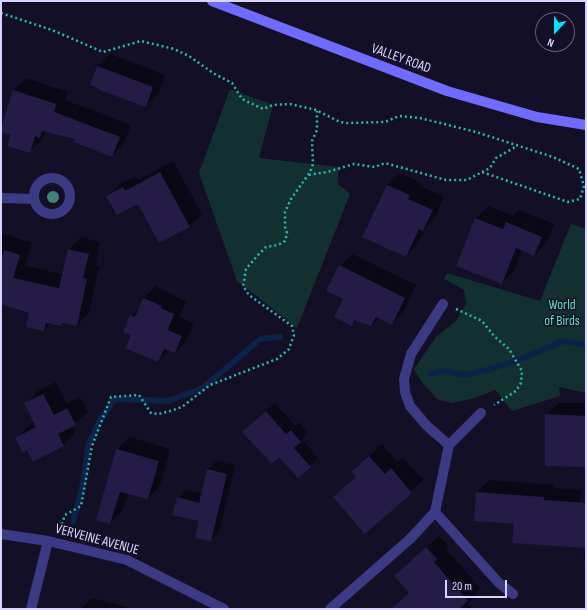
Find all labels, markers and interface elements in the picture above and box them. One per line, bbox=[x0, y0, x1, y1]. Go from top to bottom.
north arrow bbox=[535, 12, 575, 52]
text: N bbox=[546, 36, 556, 50]
street label: VALLEY ROAD bbox=[369, 40, 433, 78]
park label: World of Birds bbox=[544, 297, 580, 330]
street label: VERVEINE AVENUE bbox=[53, 521, 141, 559]
scale bar bbox=[447, 572, 509, 598]
text: 20 m bbox=[452, 579, 472, 594]

